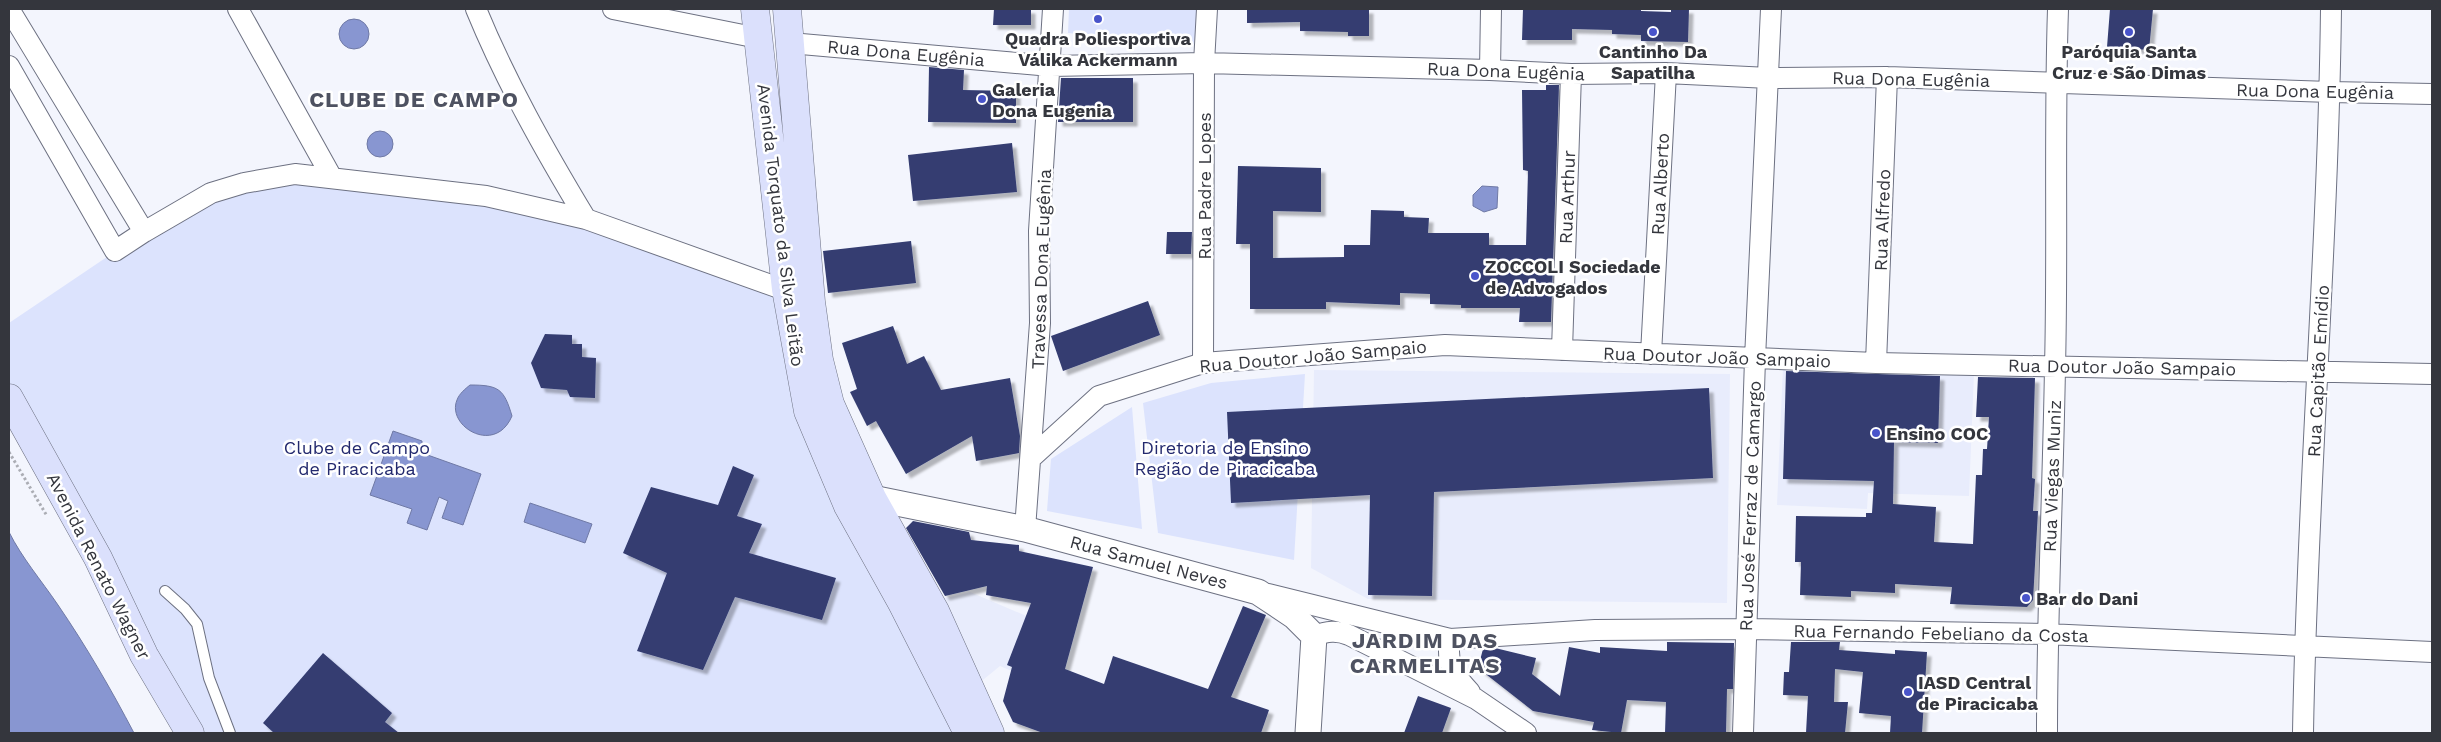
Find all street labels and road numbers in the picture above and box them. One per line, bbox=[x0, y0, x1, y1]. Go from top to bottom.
street label: Rua Dona Eugênia bbox=[826, 36, 986, 70]
street label: Rua Dona Eugênia bbox=[1427, 58, 1585, 84]
street label: Rua Dona Eugênia bbox=[1832, 67, 1990, 91]
street label: Rua Dona Eugênia bbox=[2236, 79, 2394, 103]
street label: Avenida Torquato da Silva Leitão bbox=[753, 82, 809, 368]
street label: Rua Padre Lopes bbox=[1194, 112, 1215, 260]
street label: Rua Alberto bbox=[1647, 132, 1673, 236]
street label: Rua Arthur bbox=[1555, 150, 1579, 244]
street label: Travessa Dona Eugênia bbox=[1027, 168, 1055, 370]
street label: Rua Alfredo bbox=[1870, 169, 1894, 271]
street label: Rua Capitão Emídio bbox=[2303, 284, 2333, 458]
street label: Rua Doutor João Sampaio bbox=[1198, 336, 1428, 376]
street label: Rua Doutor João Sampaio bbox=[1603, 343, 1831, 371]
street label: Rua Doutor João Sampaio bbox=[2008, 355, 2236, 379]
street label: Rua José Ferraz de Camargo bbox=[1735, 380, 1765, 632]
street label: Rua Viegas Muniz bbox=[2039, 400, 2065, 552]
street label: Avenida Renato Wagner bbox=[43, 469, 155, 663]
street label: Rua Samuel Neves bbox=[1068, 531, 1230, 593]
street label: Rua Fernando Febeliano da Costa bbox=[1793, 620, 2089, 646]

